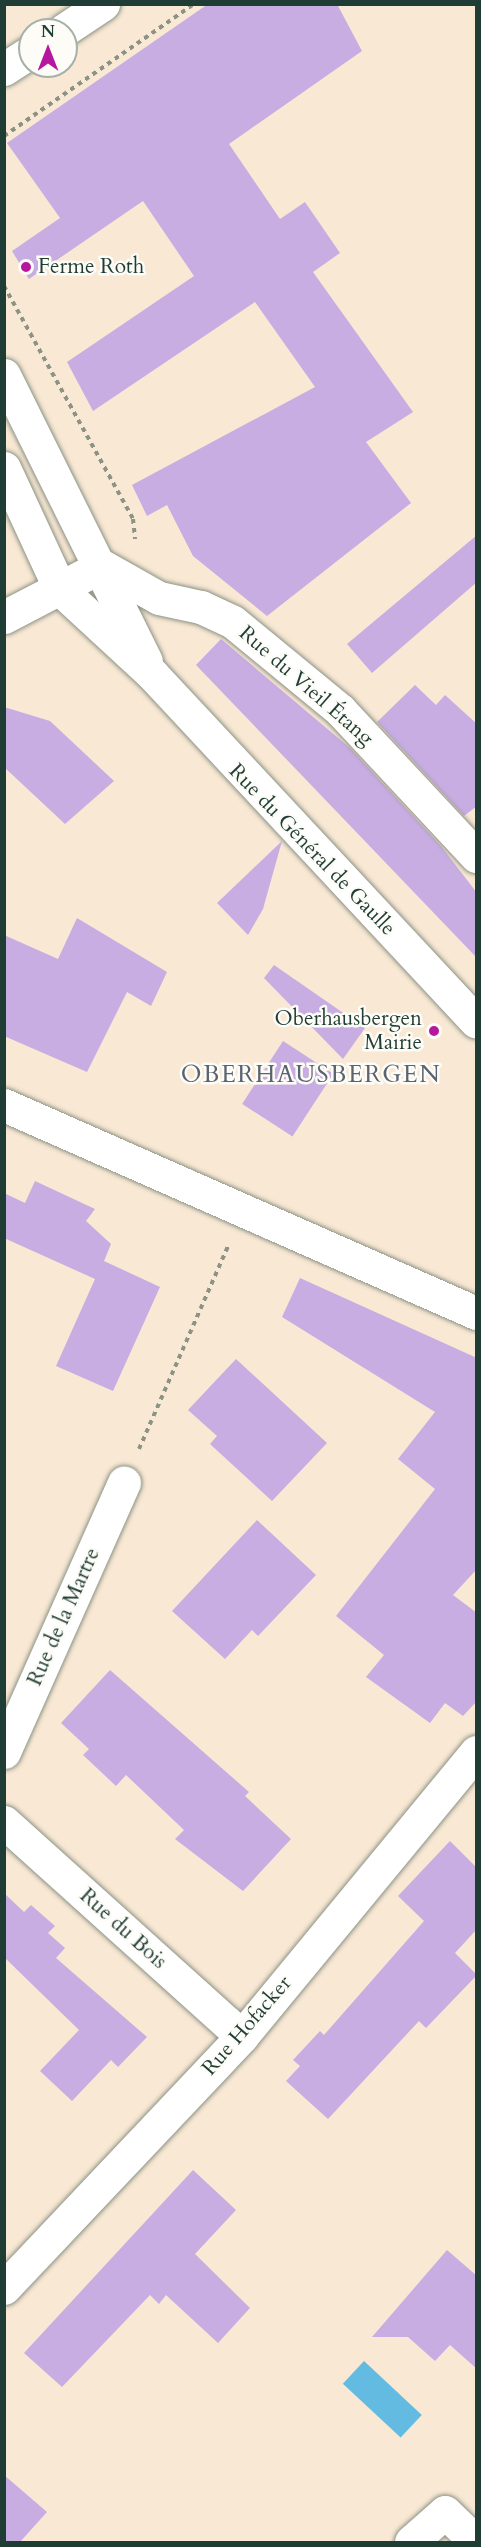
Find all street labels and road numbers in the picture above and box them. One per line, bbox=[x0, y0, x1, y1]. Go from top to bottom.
street label: Rue du Vieil Étang bbox=[234, 621, 378, 751]
street label: Rue du Général de Gaulle bbox=[223, 759, 401, 941]
street label: Rue de la Martre bbox=[22, 1544, 106, 1690]
street label: Rue du Bois bbox=[74, 1883, 172, 1975]
street label: Rue Hofacker bbox=[197, 1971, 297, 2081]

